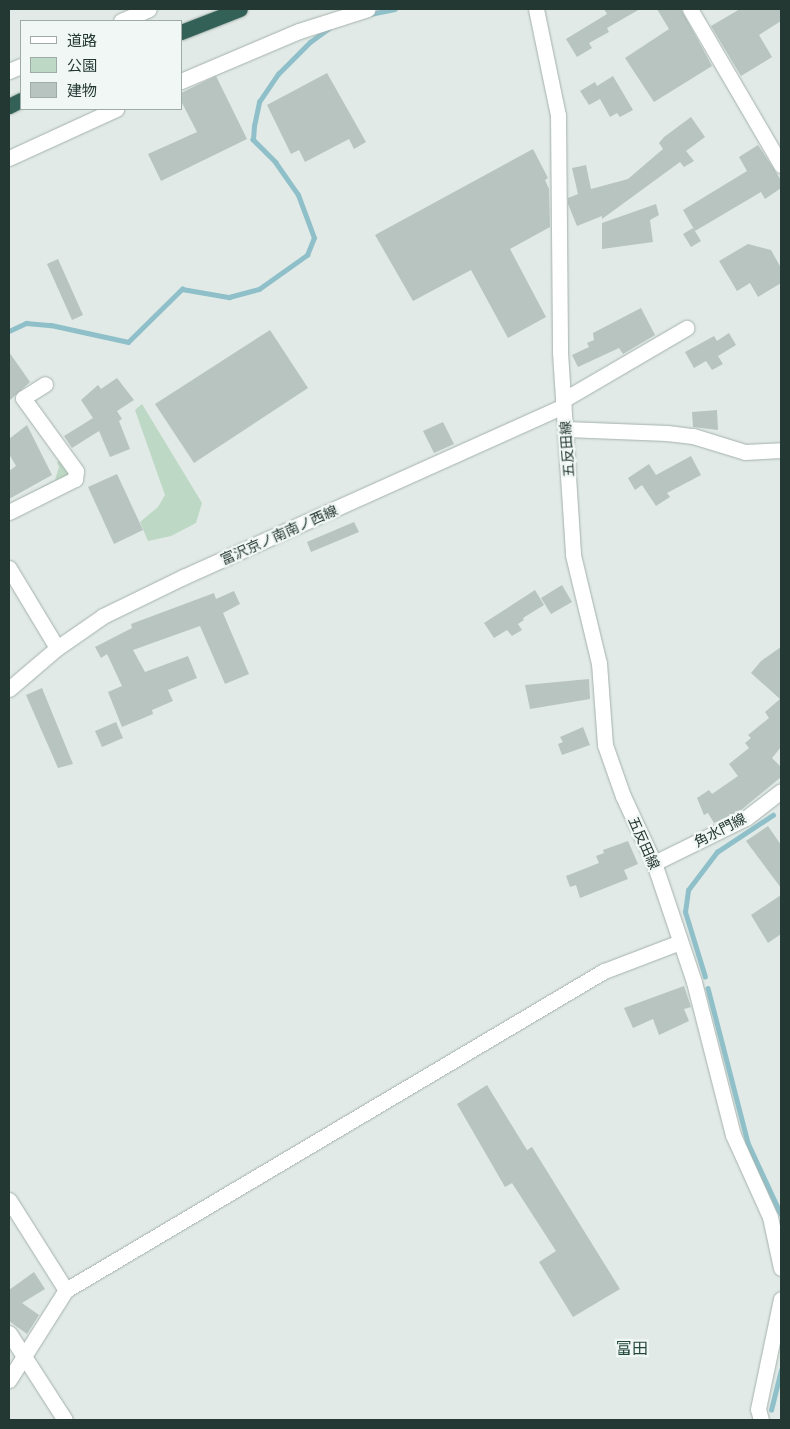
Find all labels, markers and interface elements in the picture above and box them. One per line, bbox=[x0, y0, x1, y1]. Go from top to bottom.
legend bbox=[20, 20, 182, 110]
text: 道路 bbox=[67, 31, 97, 49]
text: 公園 bbox=[67, 56, 97, 74]
text: 建物 bbox=[67, 81, 97, 99]
street label: 五反田線 bbox=[557, 420, 577, 478]
street label: 富沢京ノ南南ノ西線 bbox=[218, 502, 340, 568]
street label: 角水門線 bbox=[691, 810, 749, 850]
street label: 五反田線 bbox=[625, 814, 663, 872]
district label: 富田 bbox=[616, 1338, 648, 1358]

